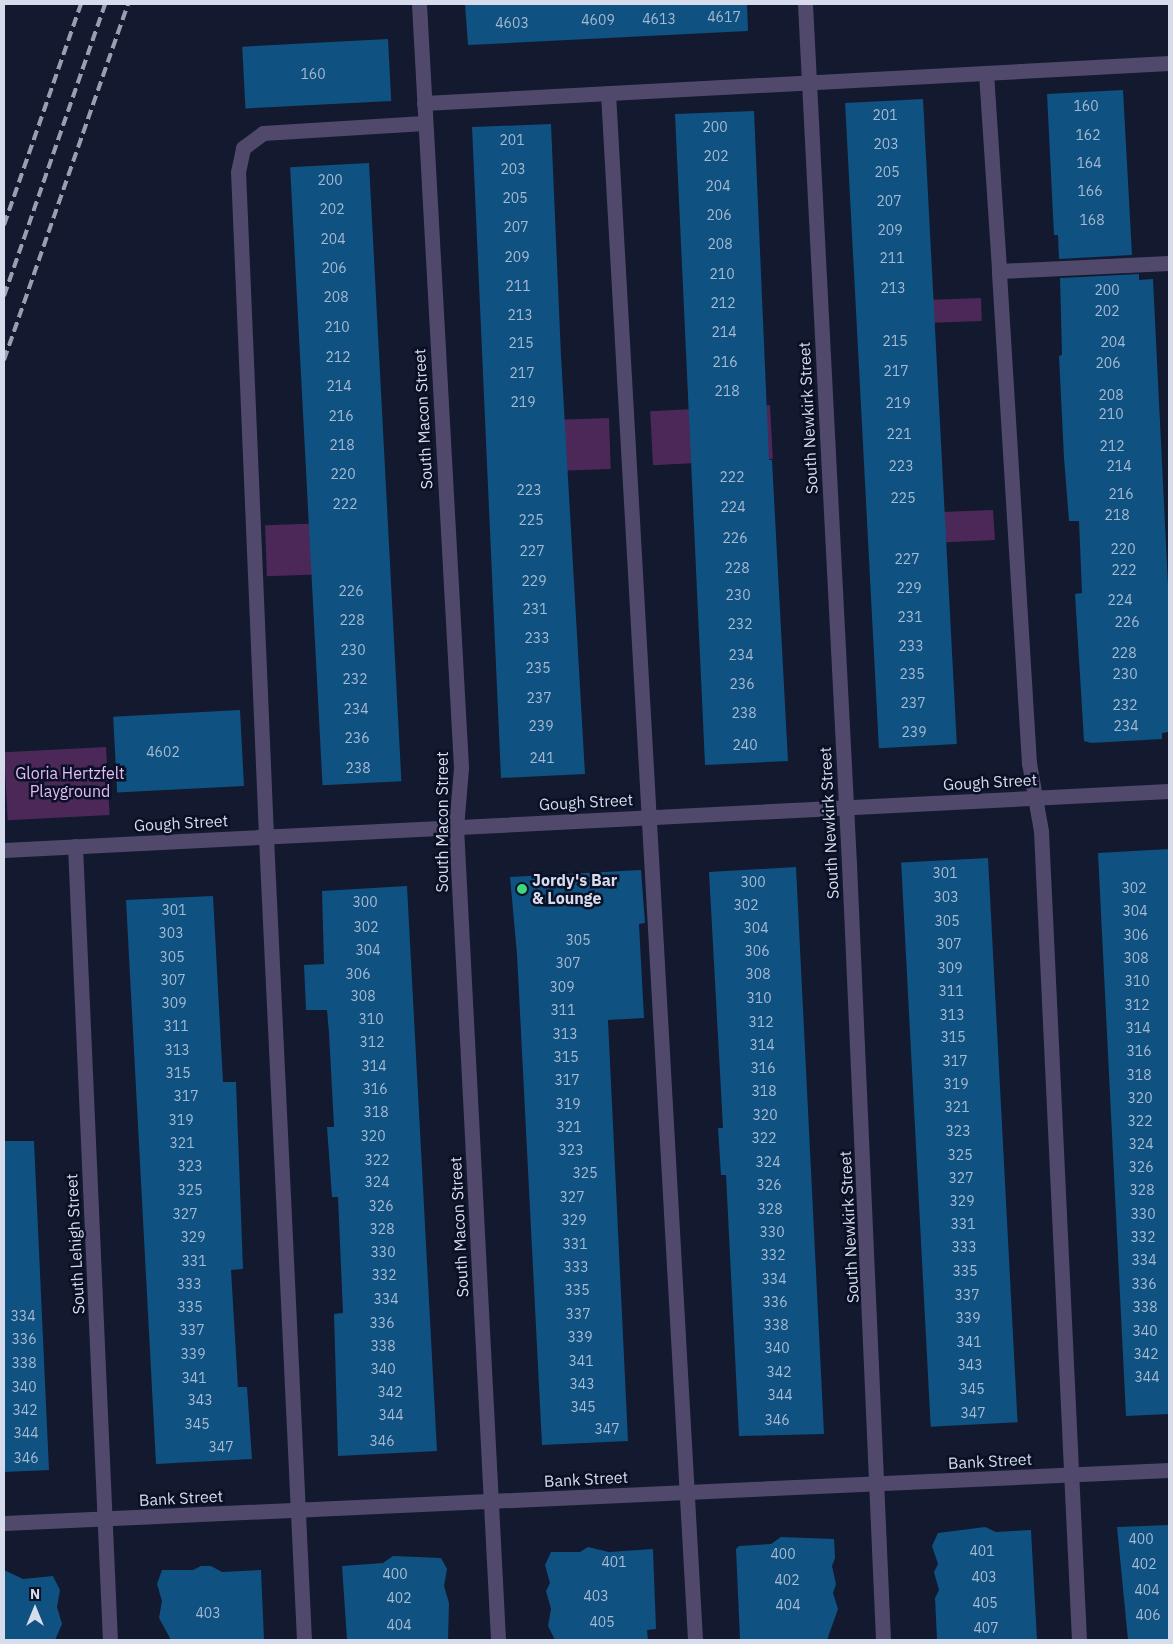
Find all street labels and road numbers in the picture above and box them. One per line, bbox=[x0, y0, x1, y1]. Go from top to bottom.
street label: South Newkirk Street bbox=[794, 341, 822, 495]
street label: South Macon Street bbox=[410, 348, 436, 490]
street label: South Newkirk Street bbox=[815, 746, 843, 900]
street label: South Macon Street bbox=[432, 751, 452, 893]
street label: Gough Street bbox=[942, 770, 1038, 794]
street label: Gough Street bbox=[538, 790, 634, 814]
street label: Gough Street bbox=[133, 811, 229, 835]
street label: South Newkirk Street bbox=[835, 1150, 863, 1304]
street label: South Macon Street bbox=[446, 1156, 472, 1298]
street label: South Lehigh Street bbox=[62, 1173, 88, 1315]
street label: Bank Street bbox=[947, 1449, 1033, 1473]
street label: Bank Street bbox=[543, 1467, 629, 1491]
street label: Bank Street bbox=[138, 1486, 224, 1510]

